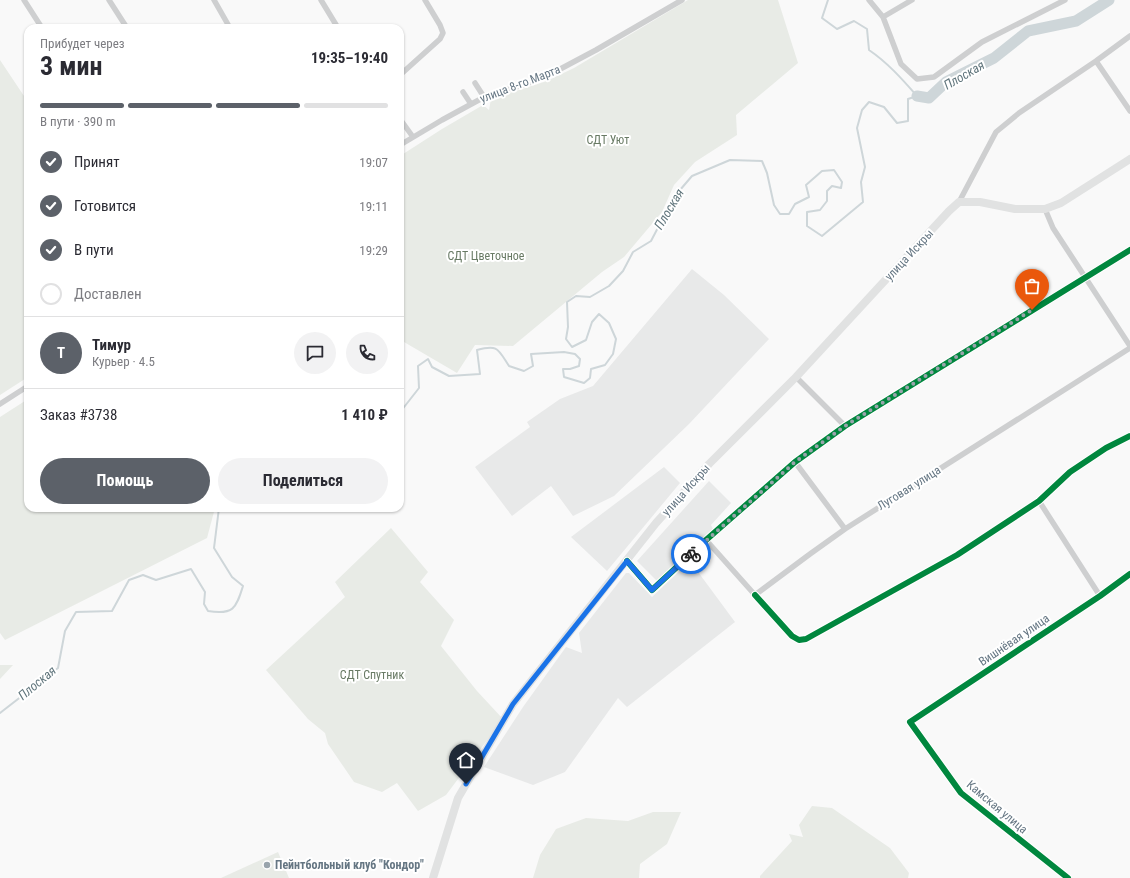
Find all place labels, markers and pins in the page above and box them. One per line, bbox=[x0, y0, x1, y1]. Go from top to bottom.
pin bbox=[1015, 269, 1049, 310]
pin bbox=[449, 743, 483, 784]
place label: Пейнтбольный клуб "Кондор" bbox=[275, 858, 424, 872]
marker: Пейнтбольный клуб "Кондор" bbox=[262, 860, 272, 870]

